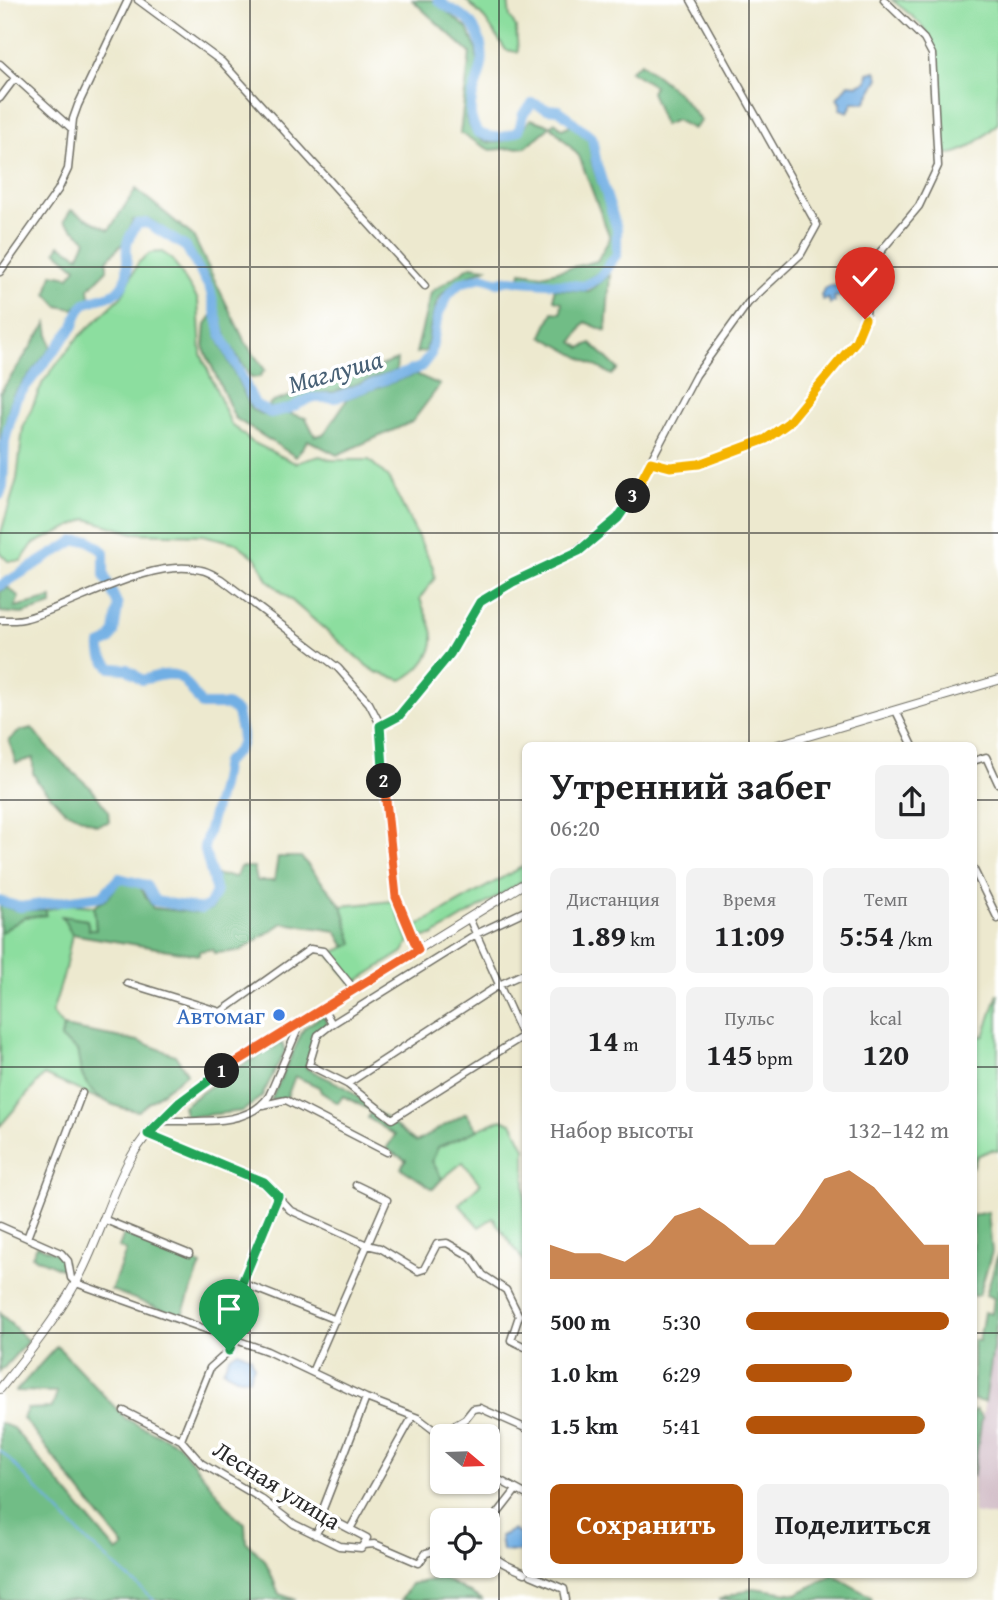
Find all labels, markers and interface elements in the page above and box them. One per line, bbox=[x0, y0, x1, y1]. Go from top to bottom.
pin bbox=[835, 247, 895, 319]
icon: check bbox=[846, 258, 884, 296]
water label: Маглуша bbox=[283, 339, 387, 403]
pin: 3 bbox=[616, 478, 650, 514]
text: 3 bbox=[628, 481, 637, 509]
text: Утренний забег bbox=[550, 757, 831, 813]
pin: 2 bbox=[366, 764, 402, 798]
button: share bbox=[875, 765, 949, 839]
text: 2 bbox=[379, 766, 388, 794]
text: 06:20 bbox=[550, 811, 600, 844]
text: Дистанция bbox=[567, 885, 660, 913]
text: Время bbox=[723, 885, 776, 913]
text: Темп bbox=[864, 885, 908, 913]
text: 1.89 bbox=[571, 913, 626, 957]
text: 11:09 bbox=[714, 913, 785, 957]
text: 5:54 bbox=[839, 913, 894, 957]
text: km bbox=[626, 925, 655, 953]
text: /km bbox=[894, 925, 933, 953]
place label: Автомаг bbox=[176, 998, 265, 1033]
text: Пульс bbox=[725, 1004, 774, 1032]
text: kcal bbox=[870, 1004, 902, 1032]
marker: Автомаг bbox=[271, 1007, 287, 1023]
text: 14 bbox=[588, 1018, 619, 1062]
text: m bbox=[619, 1030, 639, 1058]
text: 145 bbox=[706, 1032, 753, 1076]
text: 120 bbox=[863, 1032, 909, 1076]
text: bpm bbox=[753, 1044, 793, 1072]
pin: 1 bbox=[204, 1054, 240, 1088]
text: 1 bbox=[217, 1056, 226, 1084]
text: Набор высоты bbox=[550, 1113, 694, 1146]
text: 132–142 m bbox=[848, 1113, 949, 1146]
pin bbox=[199, 1279, 259, 1351]
icon: arrive bbox=[210, 1290, 248, 1328]
text: 500 m bbox=[550, 1305, 611, 1338]
text: 5:30 bbox=[662, 1305, 701, 1338]
text: 1.0 km bbox=[550, 1357, 618, 1390]
text: 6:29 bbox=[662, 1357, 701, 1390]
text: 1.5 km bbox=[550, 1409, 618, 1442]
text: 5:41 bbox=[662, 1409, 701, 1442]
north arrow bbox=[430, 1424, 500, 1494]
map controls bbox=[430, 1424, 500, 1578]
street label: Лесная улица bbox=[206, 1432, 348, 1538]
button: Сохранить bbox=[550, 1484, 743, 1564]
button: Поделиться bbox=[757, 1484, 949, 1564]
button: locate bbox=[430, 1508, 500, 1578]

